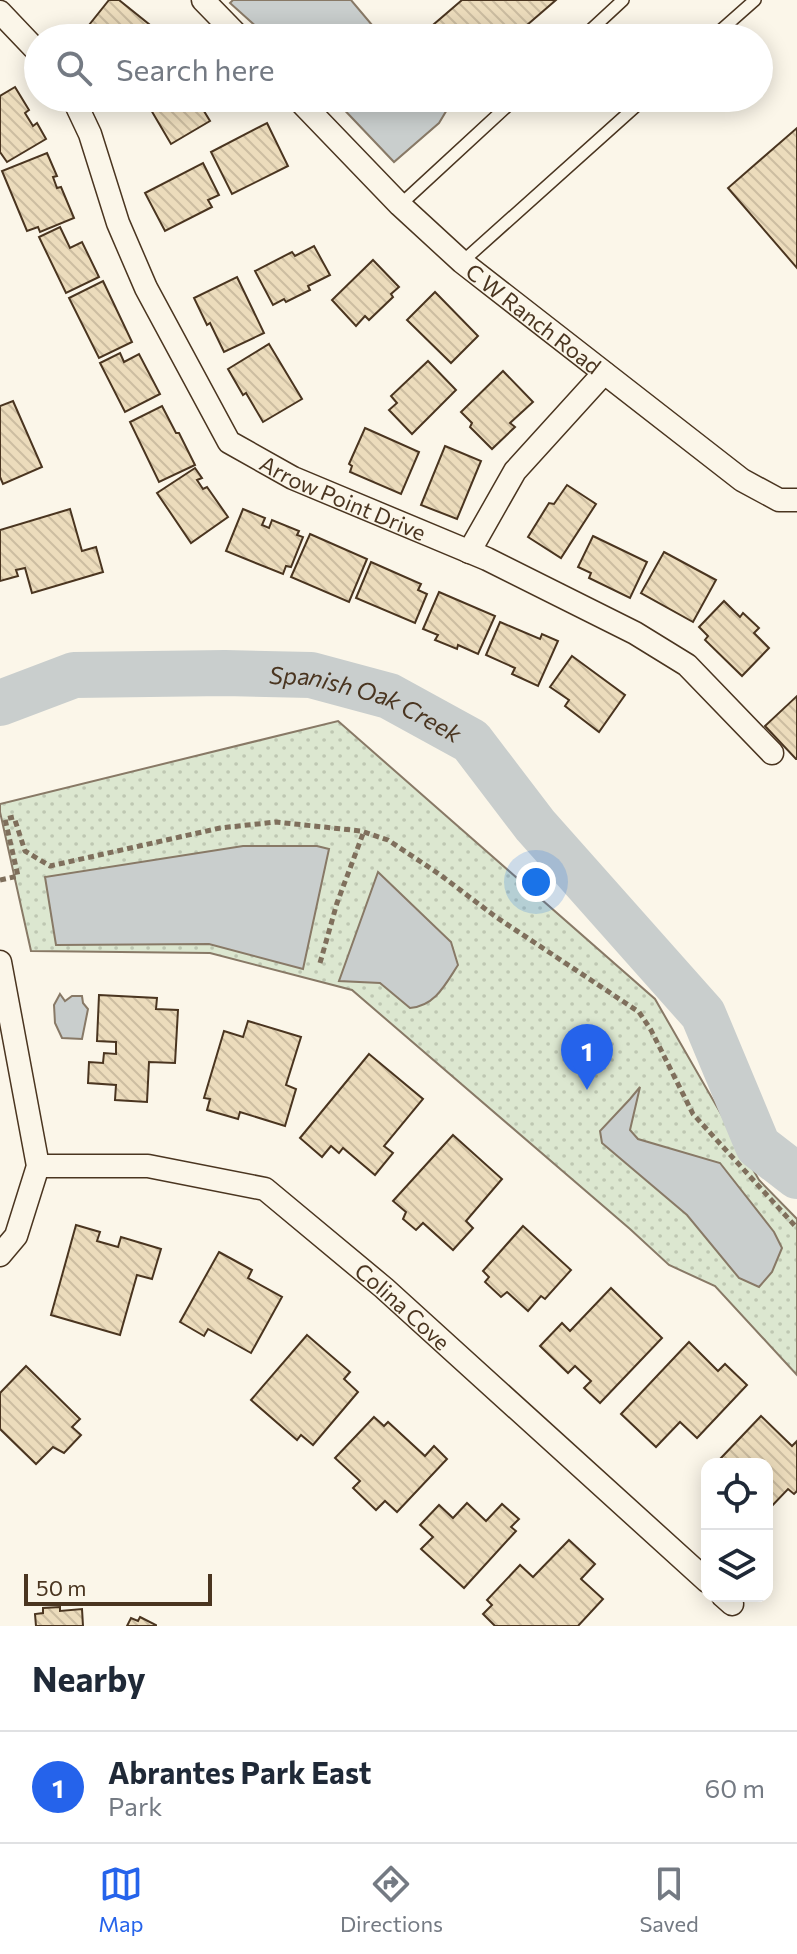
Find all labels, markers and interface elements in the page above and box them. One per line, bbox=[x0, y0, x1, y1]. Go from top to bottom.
search box bbox=[24, 24, 773, 112]
icon: search bbox=[52, 46, 96, 90]
text: Search here bbox=[116, 50, 275, 87]
street label: C W Ranch Road bbox=[461, 257, 607, 379]
street label: Arrow Point Drive bbox=[256, 449, 430, 546]
water label: Spanish Oak Creek bbox=[269, 660, 468, 748]
your location bbox=[516, 862, 556, 902]
pin: 1 bbox=[561, 1024, 613, 1090]
street label: Colina Cove bbox=[350, 1256, 456, 1355]
map controls bbox=[701, 1458, 773, 1602]
button: locate bbox=[701, 1458, 773, 1530]
button: layers bbox=[701, 1530, 773, 1602]
scale bar bbox=[24, 1570, 212, 1606]
text: 50 m bbox=[36, 1574, 86, 1601]
text: Nearby bbox=[32, 1657, 146, 1699]
text: Abrantes Park East bbox=[108, 1753, 371, 1790]
text: 1 bbox=[52, 1772, 64, 1803]
text: 60 m bbox=[705, 1772, 765, 1803]
text: Park bbox=[108, 1790, 162, 1821]
tab: Map bbox=[98, 1862, 144, 1937]
tab: Directions bbox=[340, 1862, 443, 1937]
tab: Saved bbox=[639, 1862, 699, 1937]

